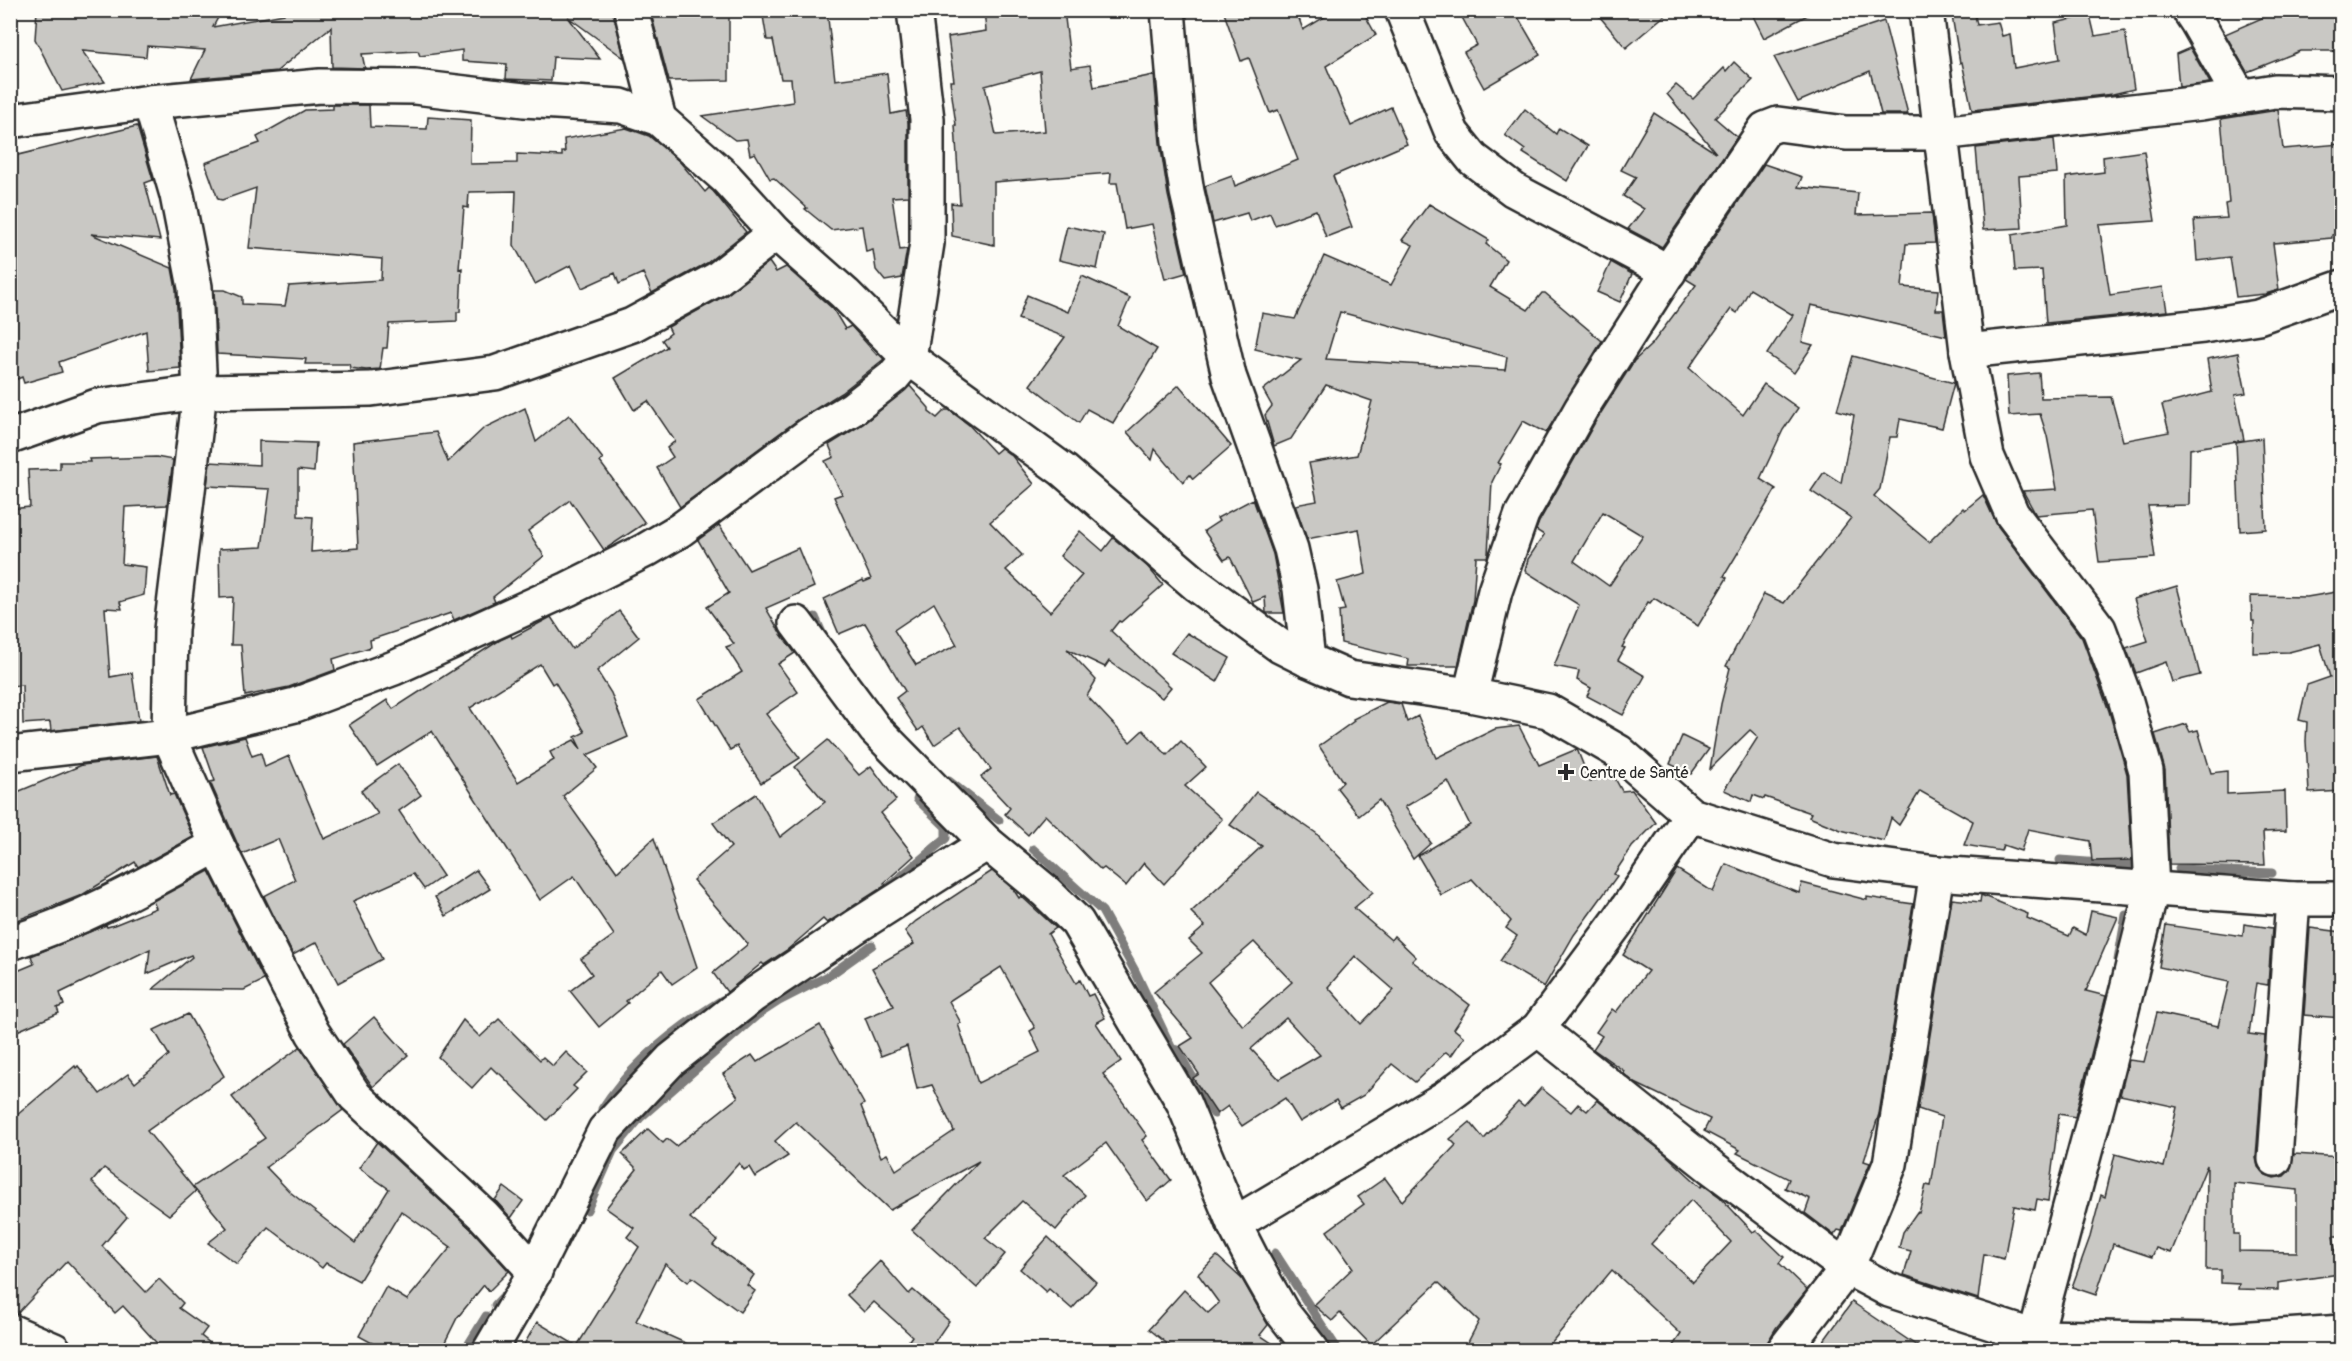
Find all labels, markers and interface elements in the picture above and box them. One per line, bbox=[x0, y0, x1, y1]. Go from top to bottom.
marker: Centre de Santé bbox=[1557, 763, 1575, 781]
place label: Centre de Santé bbox=[1580, 763, 1689, 783]

